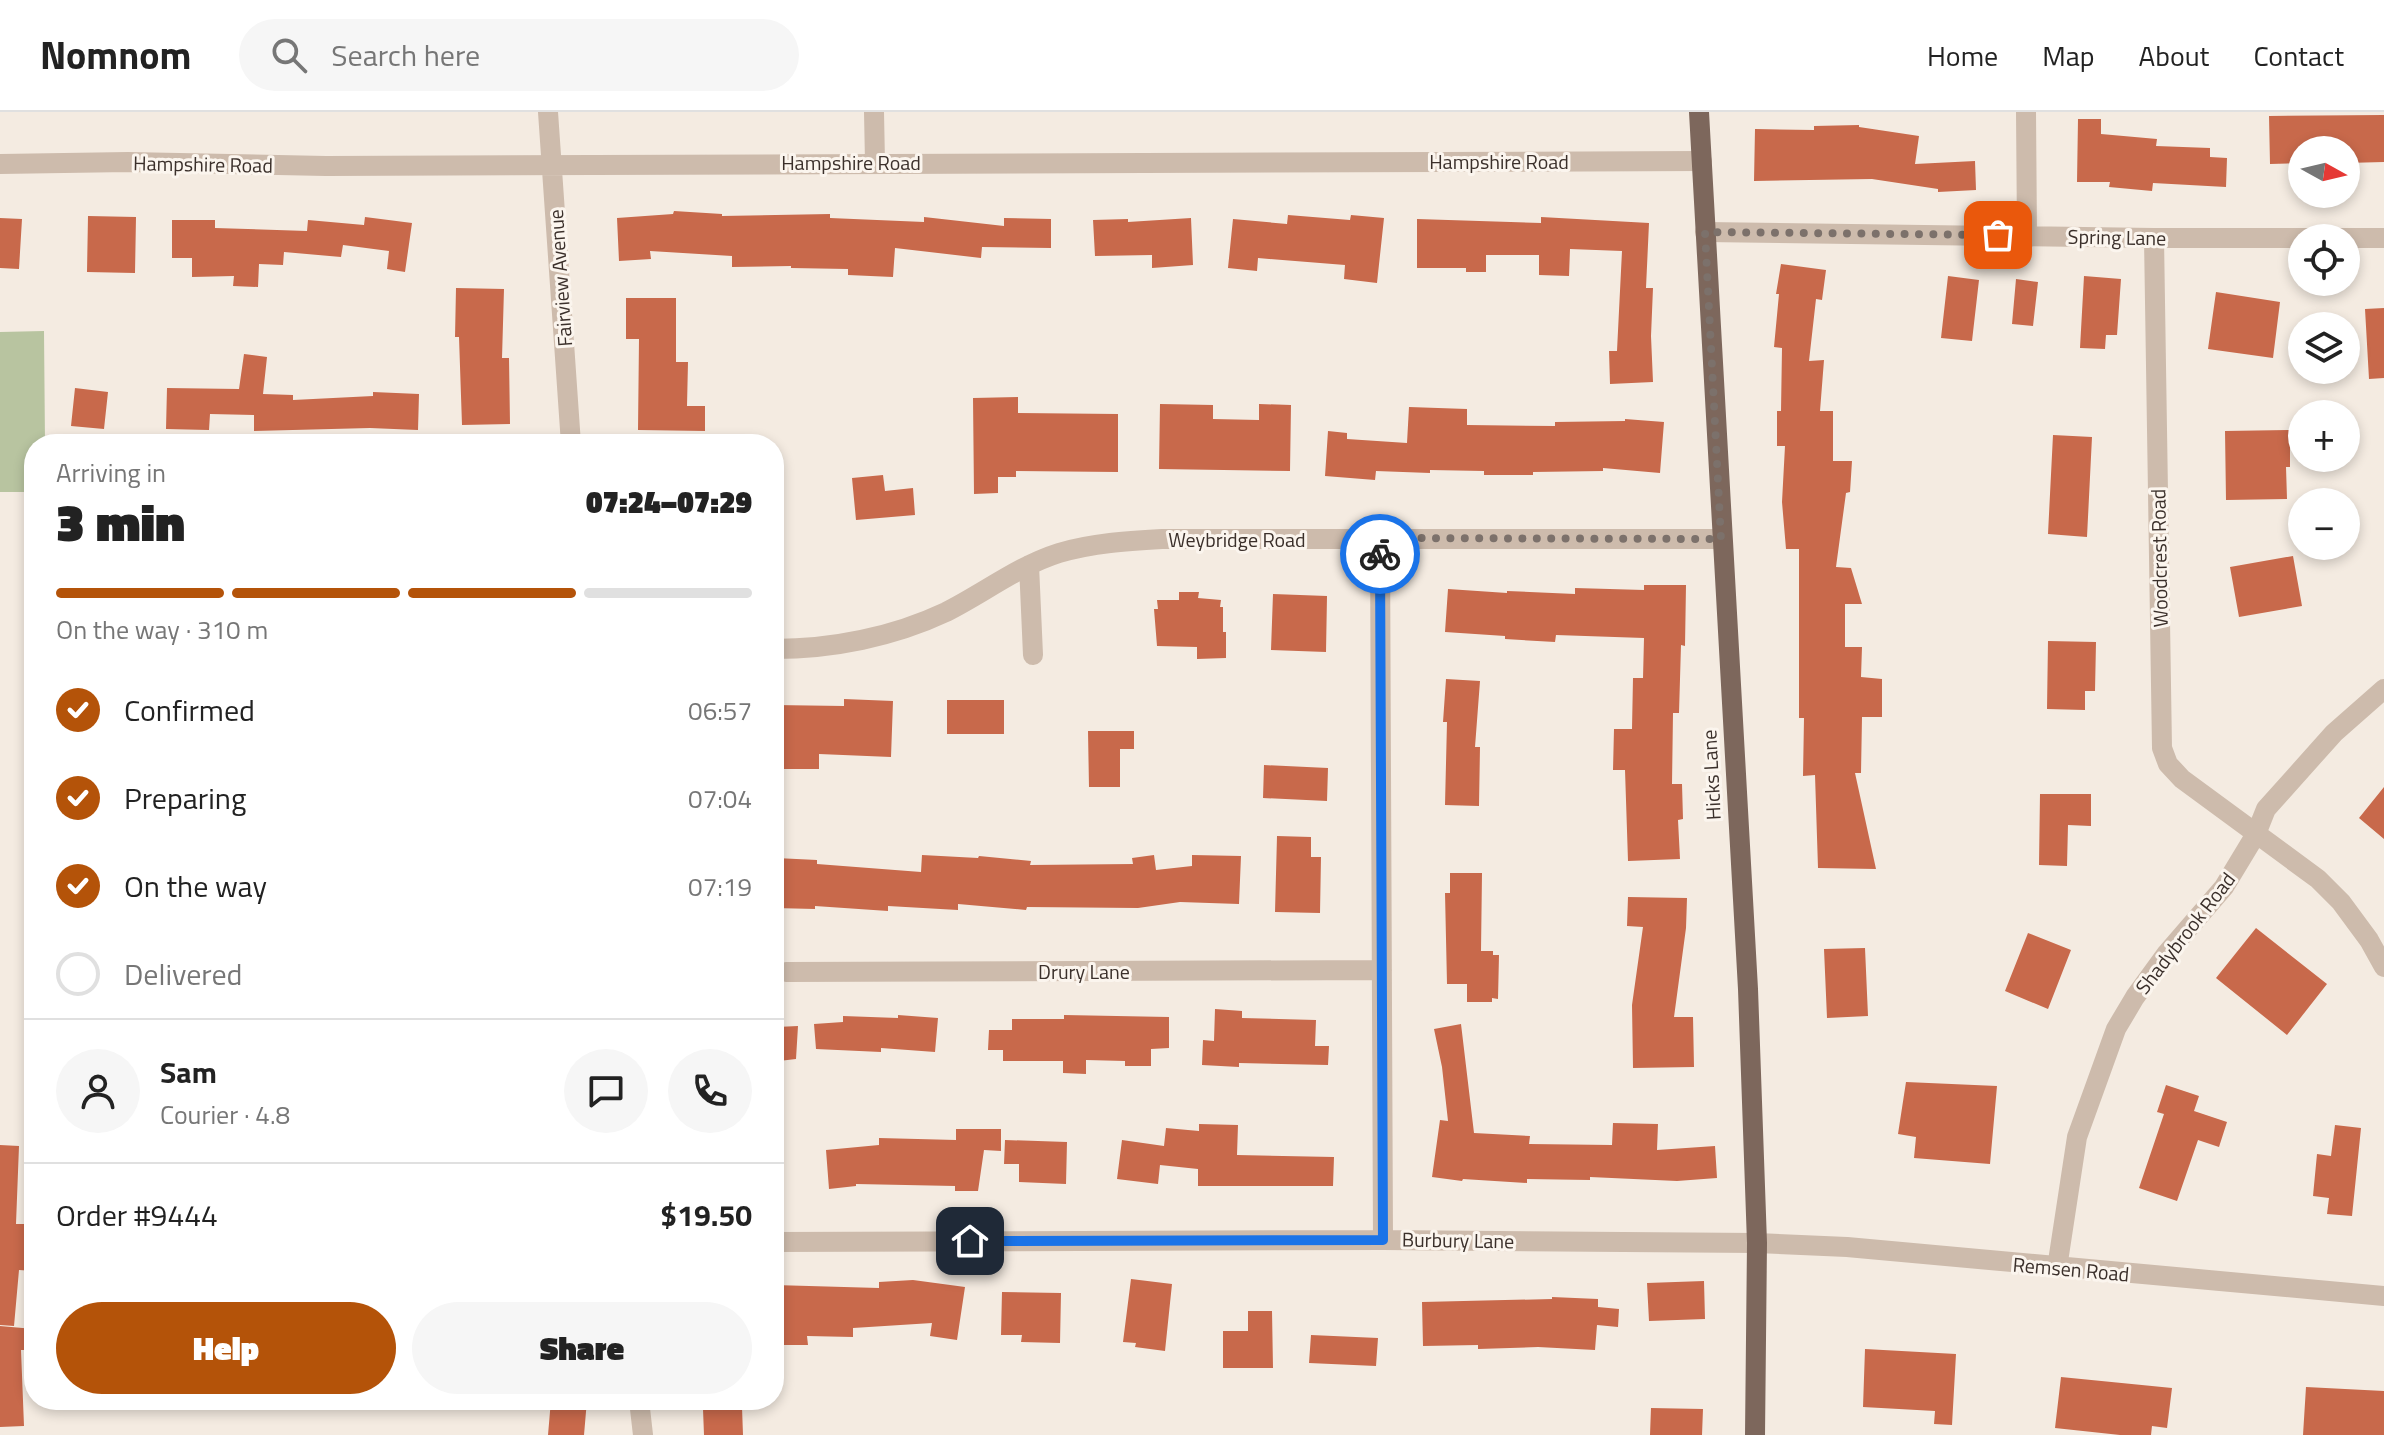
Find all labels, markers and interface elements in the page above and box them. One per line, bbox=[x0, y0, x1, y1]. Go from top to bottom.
search box bbox=[239, 19, 799, 91]
text: Nomnom bbox=[40, 26, 191, 84]
text: Search here bbox=[331, 32, 480, 78]
icon: search bbox=[267, 33, 311, 77]
text: Home bbox=[1927, 34, 1998, 77]
text: Map bbox=[2042, 34, 2095, 77]
text: About bbox=[2139, 34, 2209, 77]
text: Contact bbox=[2253, 34, 2344, 77]
north arrow bbox=[2288, 136, 2360, 208]
map controls bbox=[2288, 136, 2360, 560]
street label: Hampshire Road bbox=[1429, 146, 1569, 177]
street label: Hampshire Road bbox=[133, 147, 273, 181]
street label: Hampshire Road bbox=[781, 147, 921, 178]
pin bbox=[1964, 201, 2032, 269]
street label: Fairview Avenue bbox=[540, 208, 580, 348]
icon: bag bbox=[1976, 213, 2020, 257]
street label: Spring Lane bbox=[2067, 221, 2167, 253]
button: locate bbox=[2288, 224, 2360, 296]
button: layers bbox=[2288, 312, 2360, 384]
button: + bbox=[2288, 400, 2360, 472]
text: Arriving in bbox=[56, 453, 166, 492]
text: 07:24–07:29 bbox=[586, 479, 752, 525]
text: 3 min bbox=[56, 482, 185, 561]
street label: Woodcrest Road bbox=[2142, 488, 2176, 628]
button: − bbox=[2288, 488, 2360, 560]
courier bbox=[1340, 514, 1420, 594]
street label: Weybridge Road bbox=[1168, 524, 1306, 555]
icon: bike bbox=[1358, 532, 1402, 576]
text: On the way · 310 m bbox=[56, 610, 268, 649]
text: Confirmed bbox=[124, 687, 255, 733]
icon: check bbox=[56, 688, 100, 732]
text: 06:57 bbox=[688, 691, 752, 730]
street label: Hicks Lane bbox=[1693, 729, 1729, 821]
text: Preparing bbox=[124, 775, 246, 821]
icon: check bbox=[56, 776, 100, 820]
text: 07:04 bbox=[688, 779, 752, 818]
text: On the way bbox=[124, 863, 267, 909]
icon: check bbox=[56, 864, 100, 908]
street label: Shadybrook Road bbox=[2127, 865, 2243, 1001]
text: 07:19 bbox=[688, 867, 752, 906]
text: Delivered bbox=[124, 951, 242, 997]
street label: Drury Lane bbox=[1038, 956, 1130, 987]
button: person bbox=[56, 1049, 140, 1133]
text: Sam bbox=[160, 1049, 217, 1095]
button: chat bbox=[564, 1049, 648, 1133]
button: phone bbox=[668, 1049, 752, 1133]
text: Courier · 4.8 bbox=[160, 1095, 290, 1134]
text: Order #9444 bbox=[56, 1192, 218, 1238]
text: $19.50 bbox=[660, 1192, 752, 1238]
pin bbox=[936, 1207, 1004, 1275]
icon: home bbox=[948, 1219, 992, 1263]
street label: Burbury Lane bbox=[1402, 1224, 1514, 1256]
street label: Remsen Road bbox=[2011, 1248, 2131, 1290]
button: Help bbox=[56, 1302, 396, 1394]
button: Share bbox=[412, 1302, 752, 1394]

